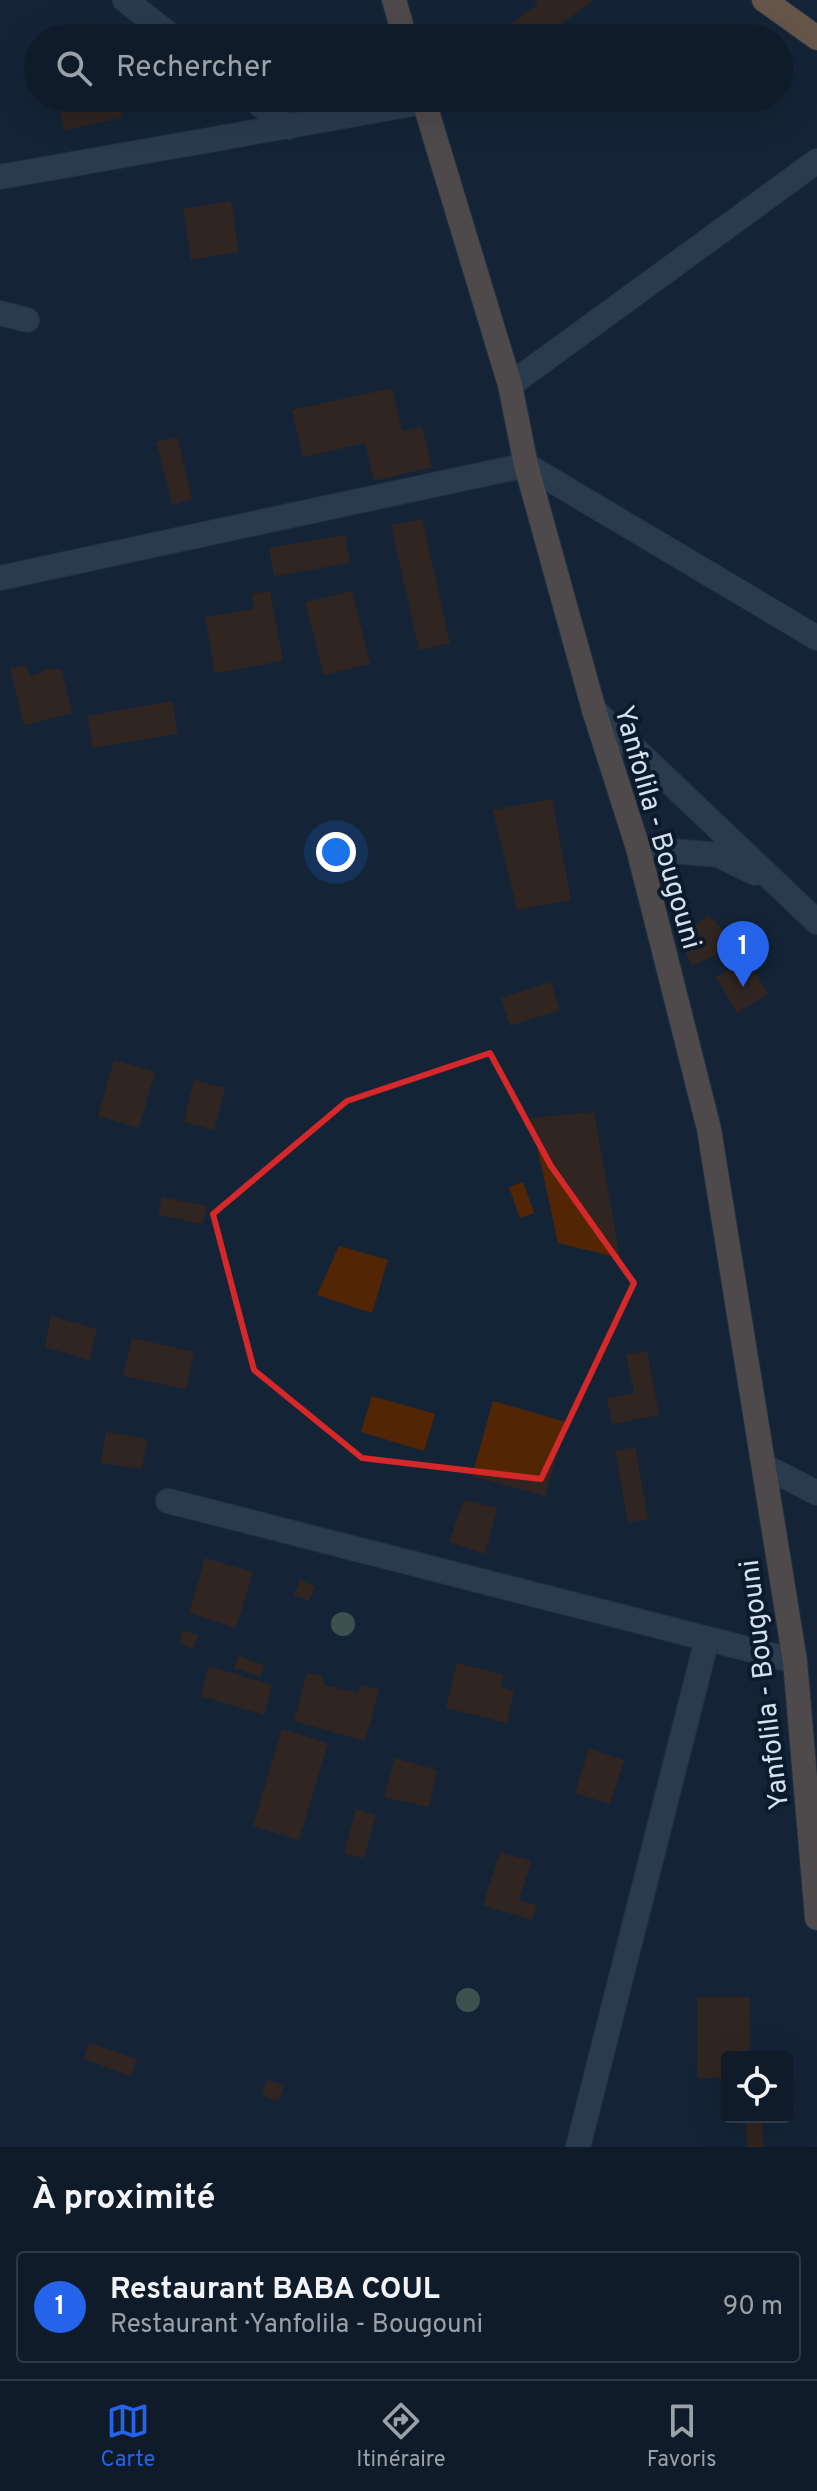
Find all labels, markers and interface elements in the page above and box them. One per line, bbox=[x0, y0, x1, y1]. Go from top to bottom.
search box bbox=[24, 24, 793, 112]
icon: search bbox=[52, 46, 96, 90]
text: Rechercher bbox=[116, 50, 272, 87]
street label: Yanfolila - Bougouni bbox=[604, 702, 708, 954]
your location bbox=[316, 832, 356, 872]
pin: 1 bbox=[717, 921, 769, 987]
street label: Yanfolila - Bougouni bbox=[733, 1557, 799, 1812]
map controls bbox=[721, 2051, 793, 2123]
button: locate bbox=[721, 2051, 793, 2123]
text: À proximité bbox=[32, 2178, 215, 2221]
text: Restaurant BABA COUL bbox=[110, 2272, 440, 2309]
text: 1 bbox=[55, 2291, 65, 2324]
text: 90 m bbox=[723, 2291, 783, 2324]
text: Restaurant · Yanfolila - Bougouni bbox=[110, 2309, 483, 2342]
tab: Carte bbox=[100, 2399, 155, 2474]
tab: Itinéraire bbox=[356, 2399, 446, 2474]
tab: Favoris bbox=[647, 2399, 716, 2474]

